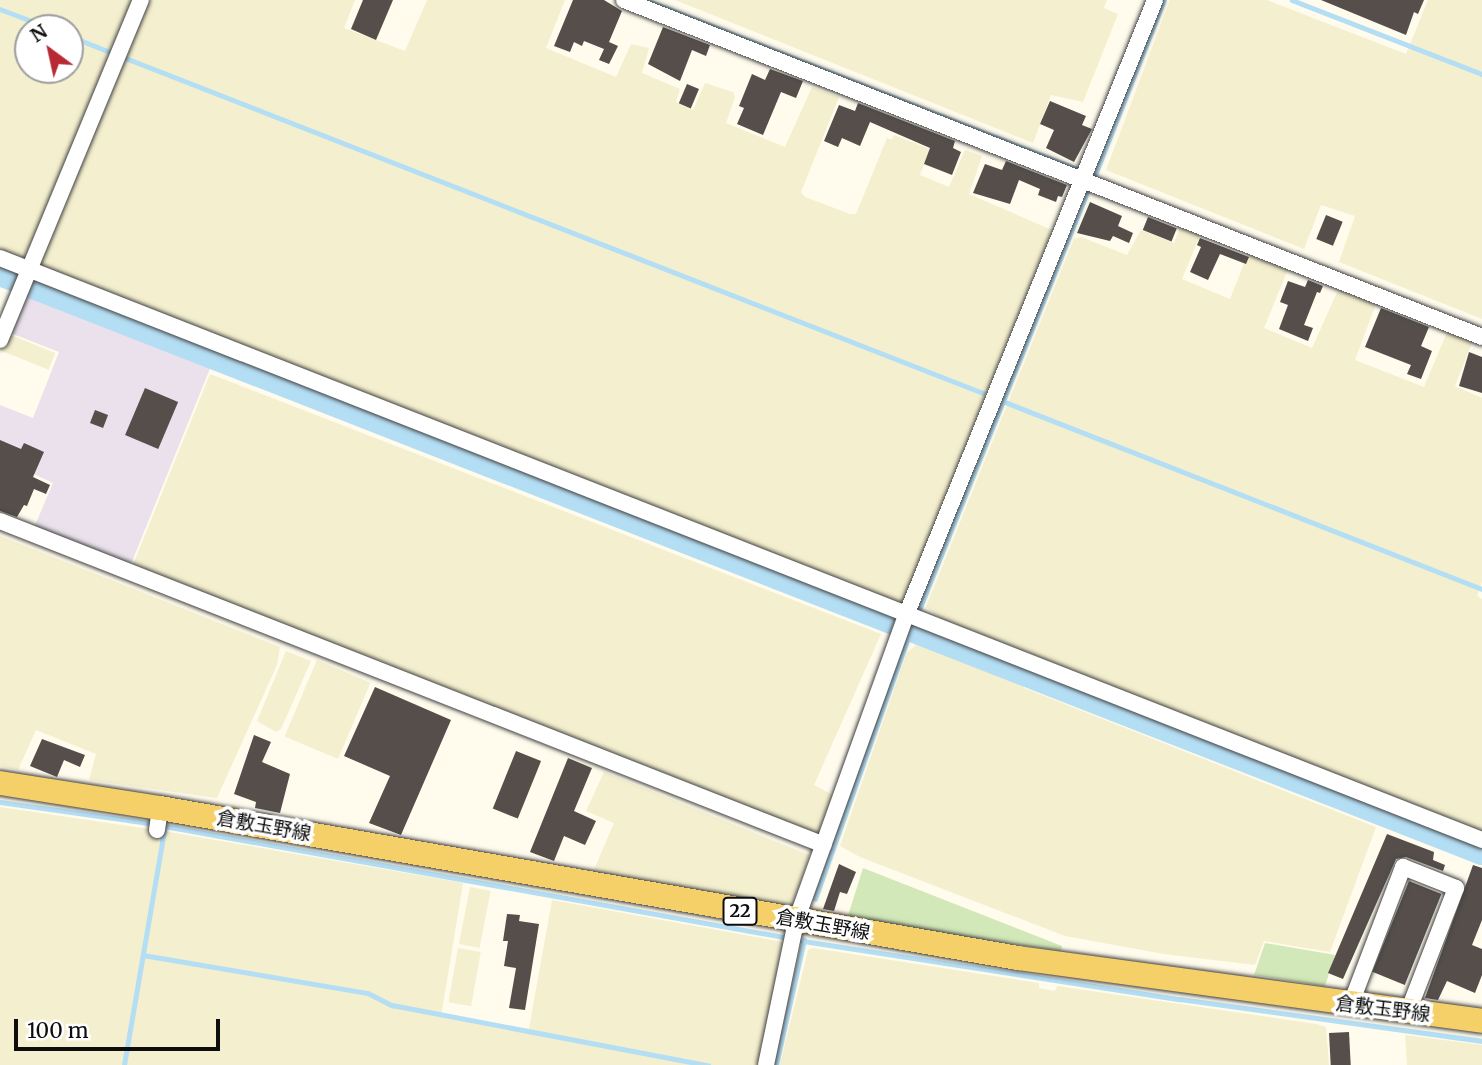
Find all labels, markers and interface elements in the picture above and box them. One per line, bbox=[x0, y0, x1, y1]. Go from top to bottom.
north arrow bbox=[14, 14, 84, 84]
text: N bbox=[26, 19, 51, 47]
street label: 倉敷玉野線 bbox=[215, 807, 313, 845]
road number: 22 bbox=[722, 896, 758, 926]
street label: 倉敷玉野線 bbox=[774, 906, 872, 944]
street label: 倉敷玉野線 bbox=[1334, 992, 1432, 1026]
scale bar bbox=[18, 1006, 224, 1050]
text: 100 m bbox=[27, 1017, 89, 1044]

